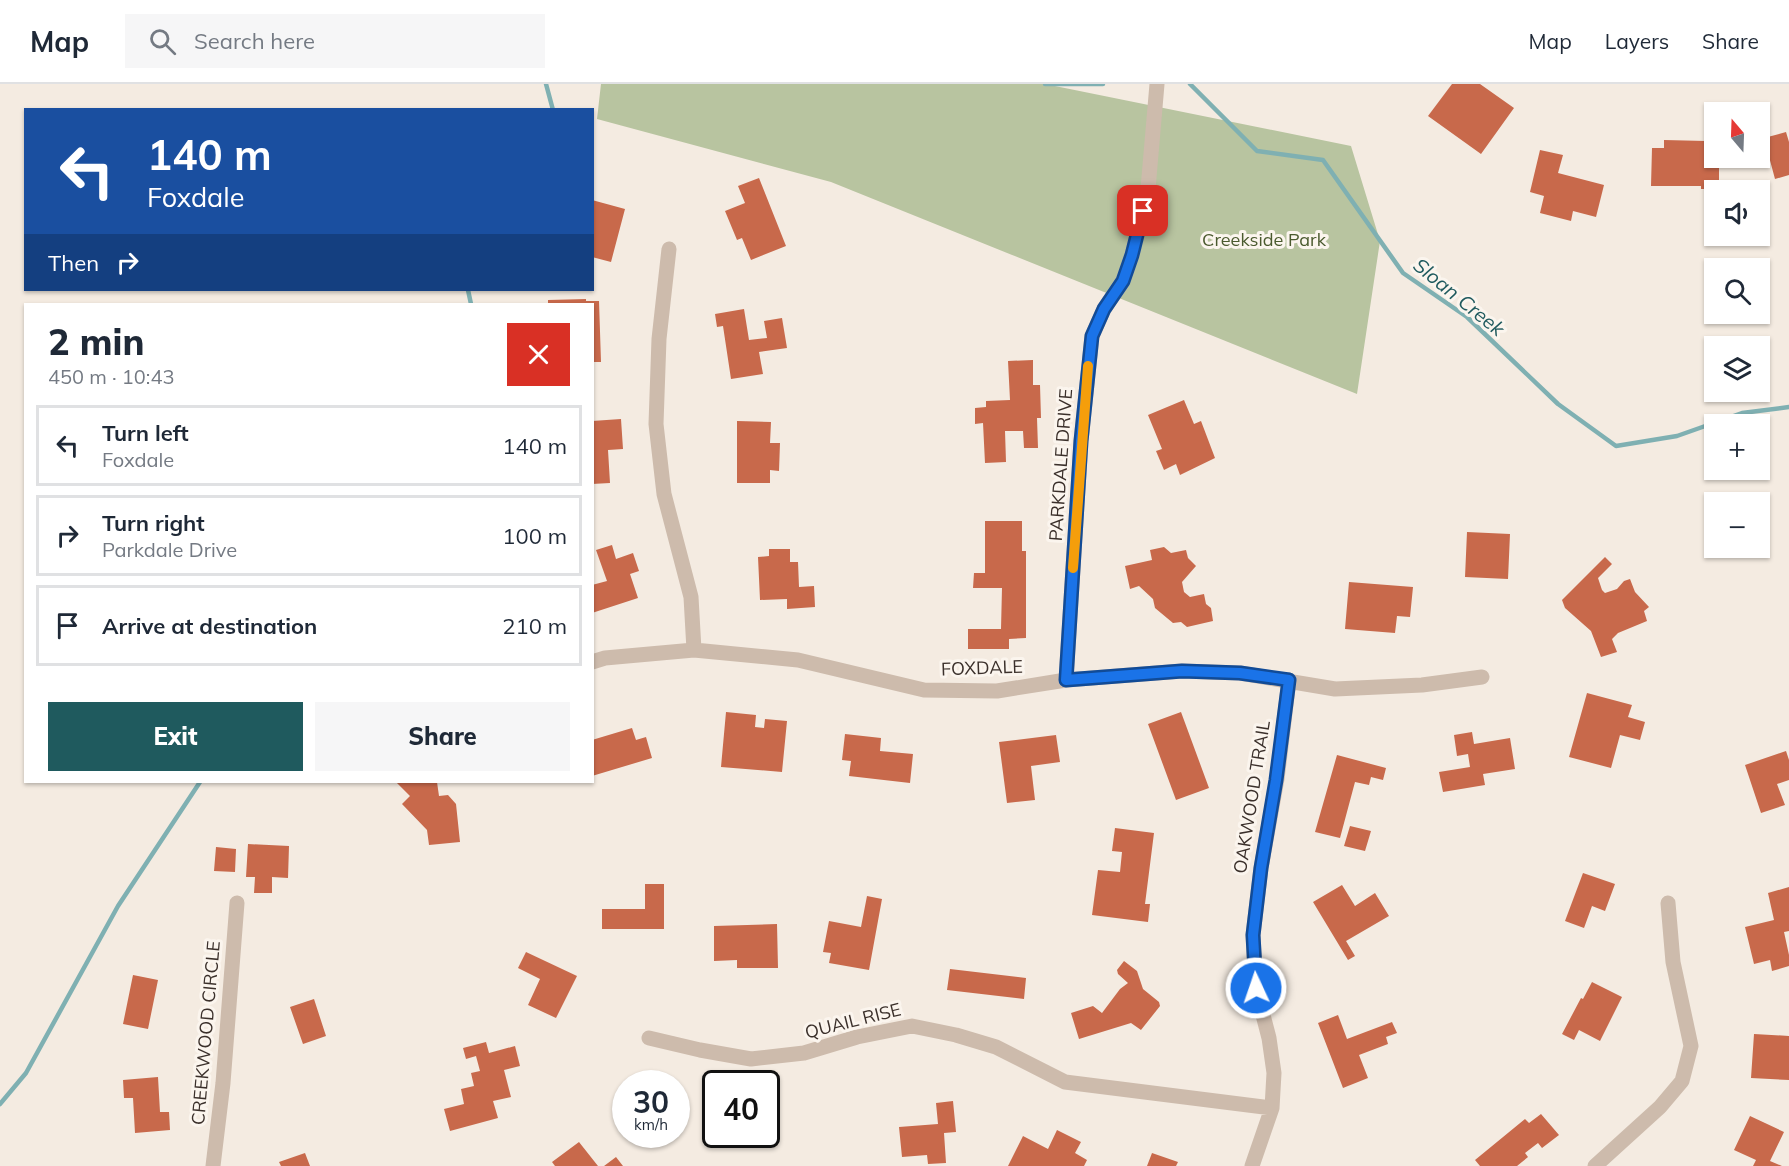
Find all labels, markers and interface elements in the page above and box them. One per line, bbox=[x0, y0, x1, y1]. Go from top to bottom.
search box bbox=[125, 14, 545, 68]
text: Map bbox=[30, 24, 89, 59]
icon: search bbox=[146, 25, 179, 58]
text: Search here bbox=[194, 27, 315, 55]
text: Map bbox=[1529, 28, 1572, 54]
text: Layers bbox=[1605, 28, 1669, 54]
text: Share bbox=[1702, 28, 1759, 54]
north arrow bbox=[1704, 102, 1770, 168]
map controls bbox=[1704, 102, 1770, 558]
text: 140 m bbox=[147, 128, 272, 181]
icon: left bbox=[48, 132, 126, 210]
text: Foxdale bbox=[147, 180, 244, 214]
button: sound bbox=[1704, 180, 1770, 246]
pin bbox=[1117, 185, 1168, 236]
icon: arrive bbox=[1126, 194, 1159, 227]
park label: Creekside Park bbox=[1202, 228, 1327, 251]
icon: right bbox=[111, 246, 144, 279]
text: Then bbox=[48, 249, 99, 277]
water label: Sloan Creek bbox=[1409, 252, 1511, 342]
button: search bbox=[1704, 258, 1770, 324]
text: 2 min bbox=[48, 319, 144, 364]
button: close bbox=[507, 323, 570, 386]
button: layers bbox=[1704, 336, 1770, 402]
text: 450 m · 10:43 bbox=[48, 364, 174, 389]
street label: PARKDALE DRIVE bbox=[1044, 388, 1077, 542]
button: + bbox=[1704, 414, 1770, 480]
text: Turn left bbox=[102, 419, 189, 447]
icon: left bbox=[51, 429, 84, 462]
text: 140 m bbox=[502, 432, 567, 460]
text: Foxdale bbox=[102, 447, 174, 472]
button: − bbox=[1704, 492, 1770, 558]
text: Turn right bbox=[102, 509, 205, 537]
icon: right bbox=[51, 519, 84, 552]
text: 100 m bbox=[502, 522, 567, 550]
text: Parkdale Drive bbox=[102, 537, 237, 562]
icon: arrive bbox=[51, 609, 84, 642]
text: Arrive at destination bbox=[102, 612, 317, 640]
text: 210 m bbox=[502, 612, 567, 640]
street label: FOXDALE bbox=[941, 655, 1023, 680]
button: Exit bbox=[48, 702, 303, 771]
button: Share bbox=[315, 702, 570, 771]
street label: OAKWOOD TRAIL bbox=[1228, 719, 1275, 875]
street label: CREEKWOOD CIRCLE bbox=[186, 940, 225, 1126]
position arrow bbox=[1224, 956, 1288, 1020]
street label: QUAIL RISE bbox=[802, 997, 903, 1044]
speed limit sign: 40 bbox=[702, 1070, 780, 1148]
text: 30 bbox=[633, 1083, 669, 1121]
text: km/h bbox=[634, 1115, 668, 1134]

